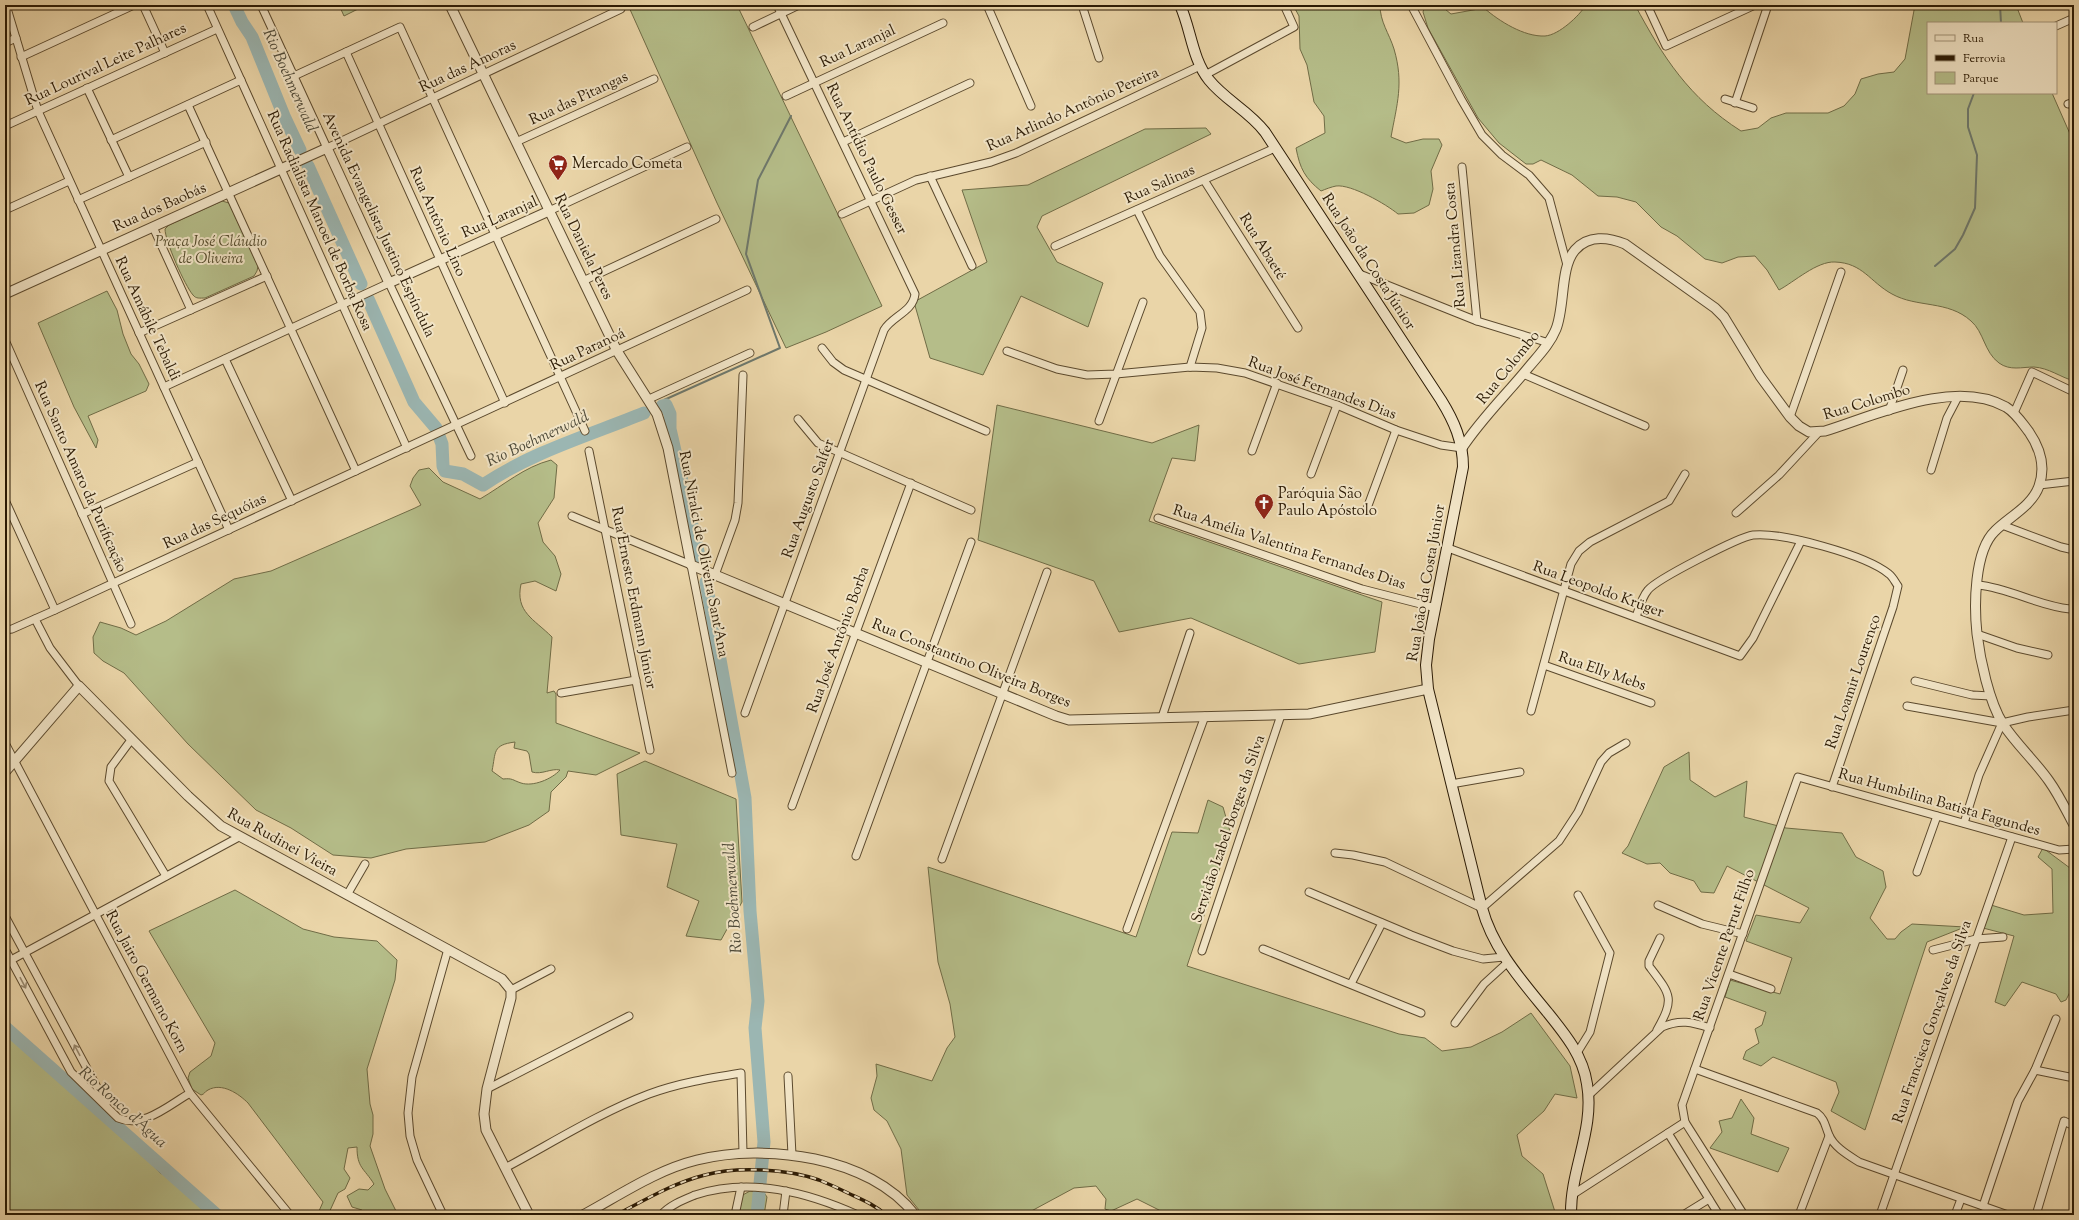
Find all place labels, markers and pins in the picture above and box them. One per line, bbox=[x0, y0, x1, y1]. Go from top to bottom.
supermarket icon: Mercado Cometa bbox=[547, 153, 569, 181]
place label: Mercado Cometa bbox=[572, 154, 683, 175]
place label: Paróquia São Paulo Apóstolo bbox=[1278, 484, 1377, 522]
church icon: Paróquia São Paulo Apóstolo bbox=[1253, 492, 1275, 520]

